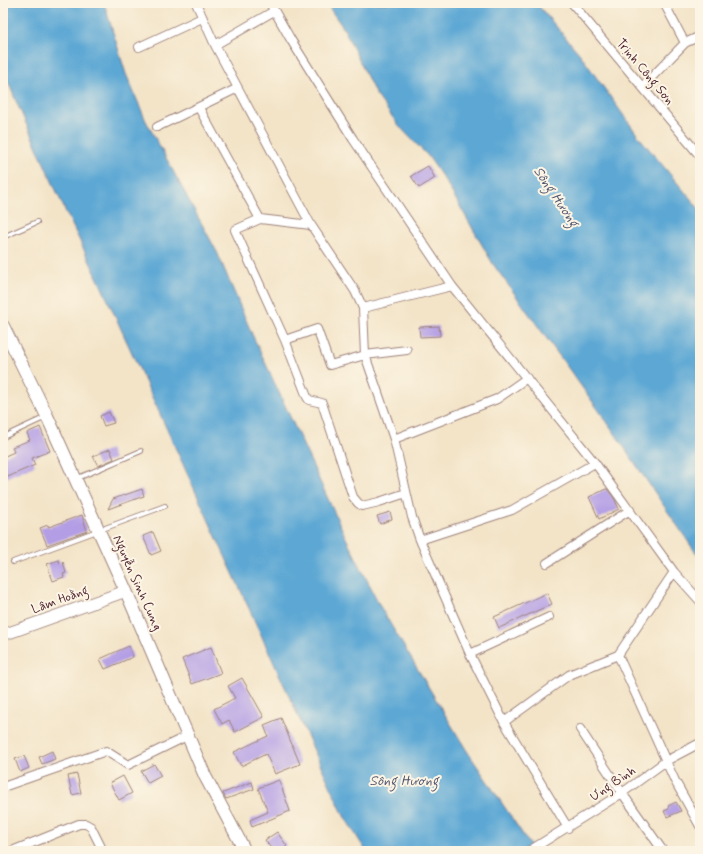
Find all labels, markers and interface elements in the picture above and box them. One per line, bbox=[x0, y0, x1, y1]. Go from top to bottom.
street label: Trịnh Công Sơn bbox=[611, 35, 678, 110]
water label: Sông Hương bbox=[528, 163, 584, 233]
street label: Nguyễn Sinh Cung bbox=[107, 533, 166, 634]
street label: Lâm Hoằng bbox=[29, 582, 91, 620]
street label: Ưng Bình bbox=[587, 762, 640, 807]
water label: Sông Hương bbox=[369, 772, 440, 792]

